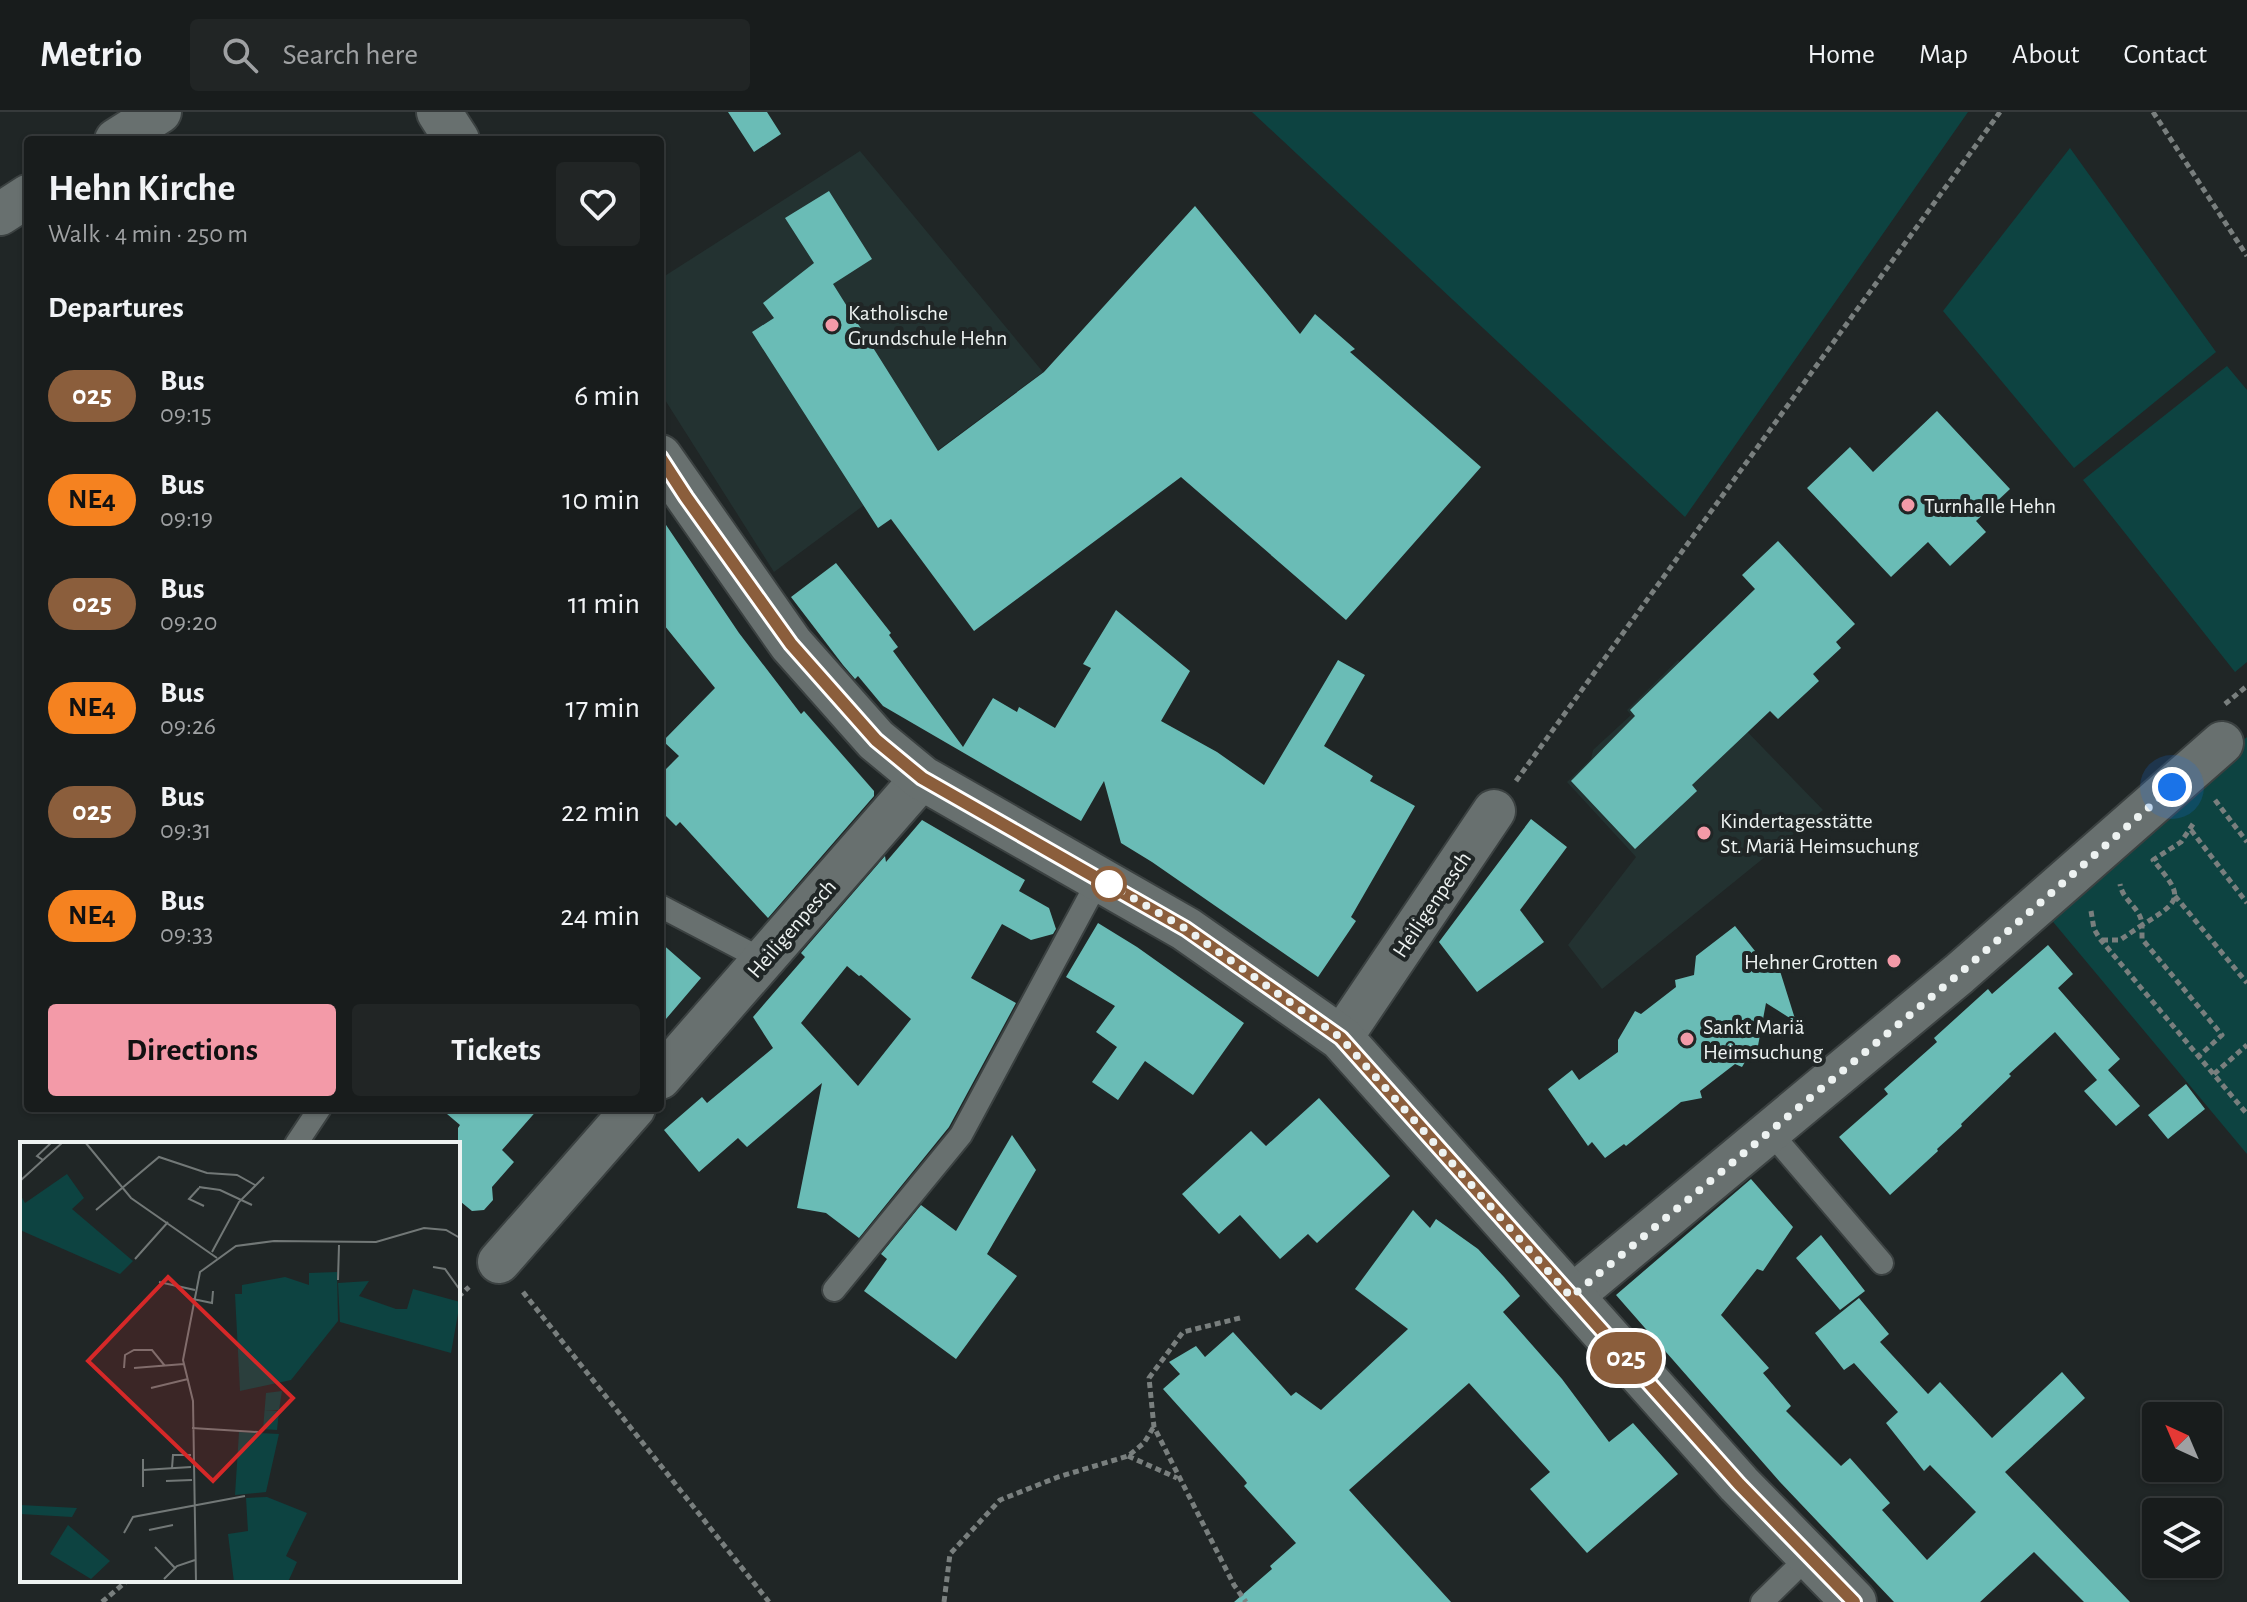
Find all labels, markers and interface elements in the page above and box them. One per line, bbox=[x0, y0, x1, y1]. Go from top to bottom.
search box bbox=[190, 19, 750, 91]
icon: search bbox=[218, 33, 262, 77]
text: Metrio bbox=[40, 36, 142, 74]
text: Search here bbox=[282, 40, 418, 70]
text: Home bbox=[1808, 41, 1875, 69]
text: Map bbox=[1919, 41, 1968, 69]
text: About bbox=[2012, 41, 2080, 69]
text: Contact bbox=[2124, 41, 2207, 69]
button: heart bbox=[556, 162, 640, 246]
text: Hehn Kirche bbox=[48, 170, 235, 208]
text: Walk · 4 min · 250 m bbox=[48, 221, 248, 247]
text: Departures bbox=[48, 293, 184, 323]
place label: Katholische Grundschule Hehn bbox=[848, 302, 1007, 349]
marker: Katholische Grundschule Hehn bbox=[823, 316, 841, 334]
text: Bus bbox=[160, 366, 205, 396]
text: 6 min bbox=[574, 381, 640, 411]
text: 025 bbox=[72, 382, 112, 410]
text: 09:15 bbox=[160, 401, 212, 427]
text: Bus bbox=[160, 470, 205, 500]
text: 10 min bbox=[562, 485, 640, 515]
text: NE4 bbox=[68, 486, 116, 514]
place label: Turnhalle Hehn bbox=[1924, 495, 2056, 517]
marker: Turnhalle Hehn bbox=[1899, 496, 1917, 514]
text: 09:19 bbox=[160, 505, 213, 531]
text: Bus bbox=[160, 574, 205, 604]
text: 11 min bbox=[568, 589, 640, 619]
text: 025 bbox=[72, 590, 112, 618]
text: 09:20 bbox=[160, 609, 217, 635]
text: Bus bbox=[160, 678, 205, 708]
text: 17 min bbox=[565, 693, 640, 723]
text: NE4 bbox=[68, 694, 116, 722]
text: 09:26 bbox=[160, 713, 216, 739]
your location bbox=[2152, 767, 2192, 807]
text: Bus bbox=[160, 782, 205, 812]
text: 22 min bbox=[561, 797, 640, 827]
text: 025 bbox=[72, 798, 112, 826]
place label: Kindertagesstätte St. Mariä Heimsuchung bbox=[1720, 810, 1919, 857]
text: 09:31 bbox=[160, 817, 212, 843]
marker: Kindertagesstätte St. Mariä Heimsuchung bbox=[1695, 824, 1713, 842]
street label: Heiligenpesch bbox=[1388, 848, 1475, 961]
unlabelled marker bbox=[1092, 867, 1126, 901]
street label: Heiligenpesch bbox=[743, 875, 840, 982]
text: Bus bbox=[160, 886, 205, 916]
text: 24 min bbox=[560, 901, 640, 931]
text: NE4 bbox=[68, 902, 116, 930]
text: 09:33 bbox=[160, 921, 213, 947]
place label: Hehner Grotten bbox=[1744, 951, 1878, 973]
marker: Hehner Grotten bbox=[1885, 952, 1903, 970]
button: Directions bbox=[48, 1004, 336, 1096]
button: Tickets bbox=[352, 1004, 640, 1096]
place label: Sankt Mariä Heimsuchung bbox=[1703, 1016, 1823, 1063]
marker: Sankt Mariä Heimsuchung bbox=[1678, 1030, 1696, 1048]
inset map bbox=[20, 1142, 460, 1582]
line badge: 025 bbox=[1580, 1332, 1672, 1384]
text: 025 bbox=[1606, 1344, 1646, 1372]
north arrow bbox=[2142, 1402, 2222, 1482]
map controls bbox=[2142, 1402, 2222, 1578]
button: layers bbox=[2142, 1498, 2222, 1578]

